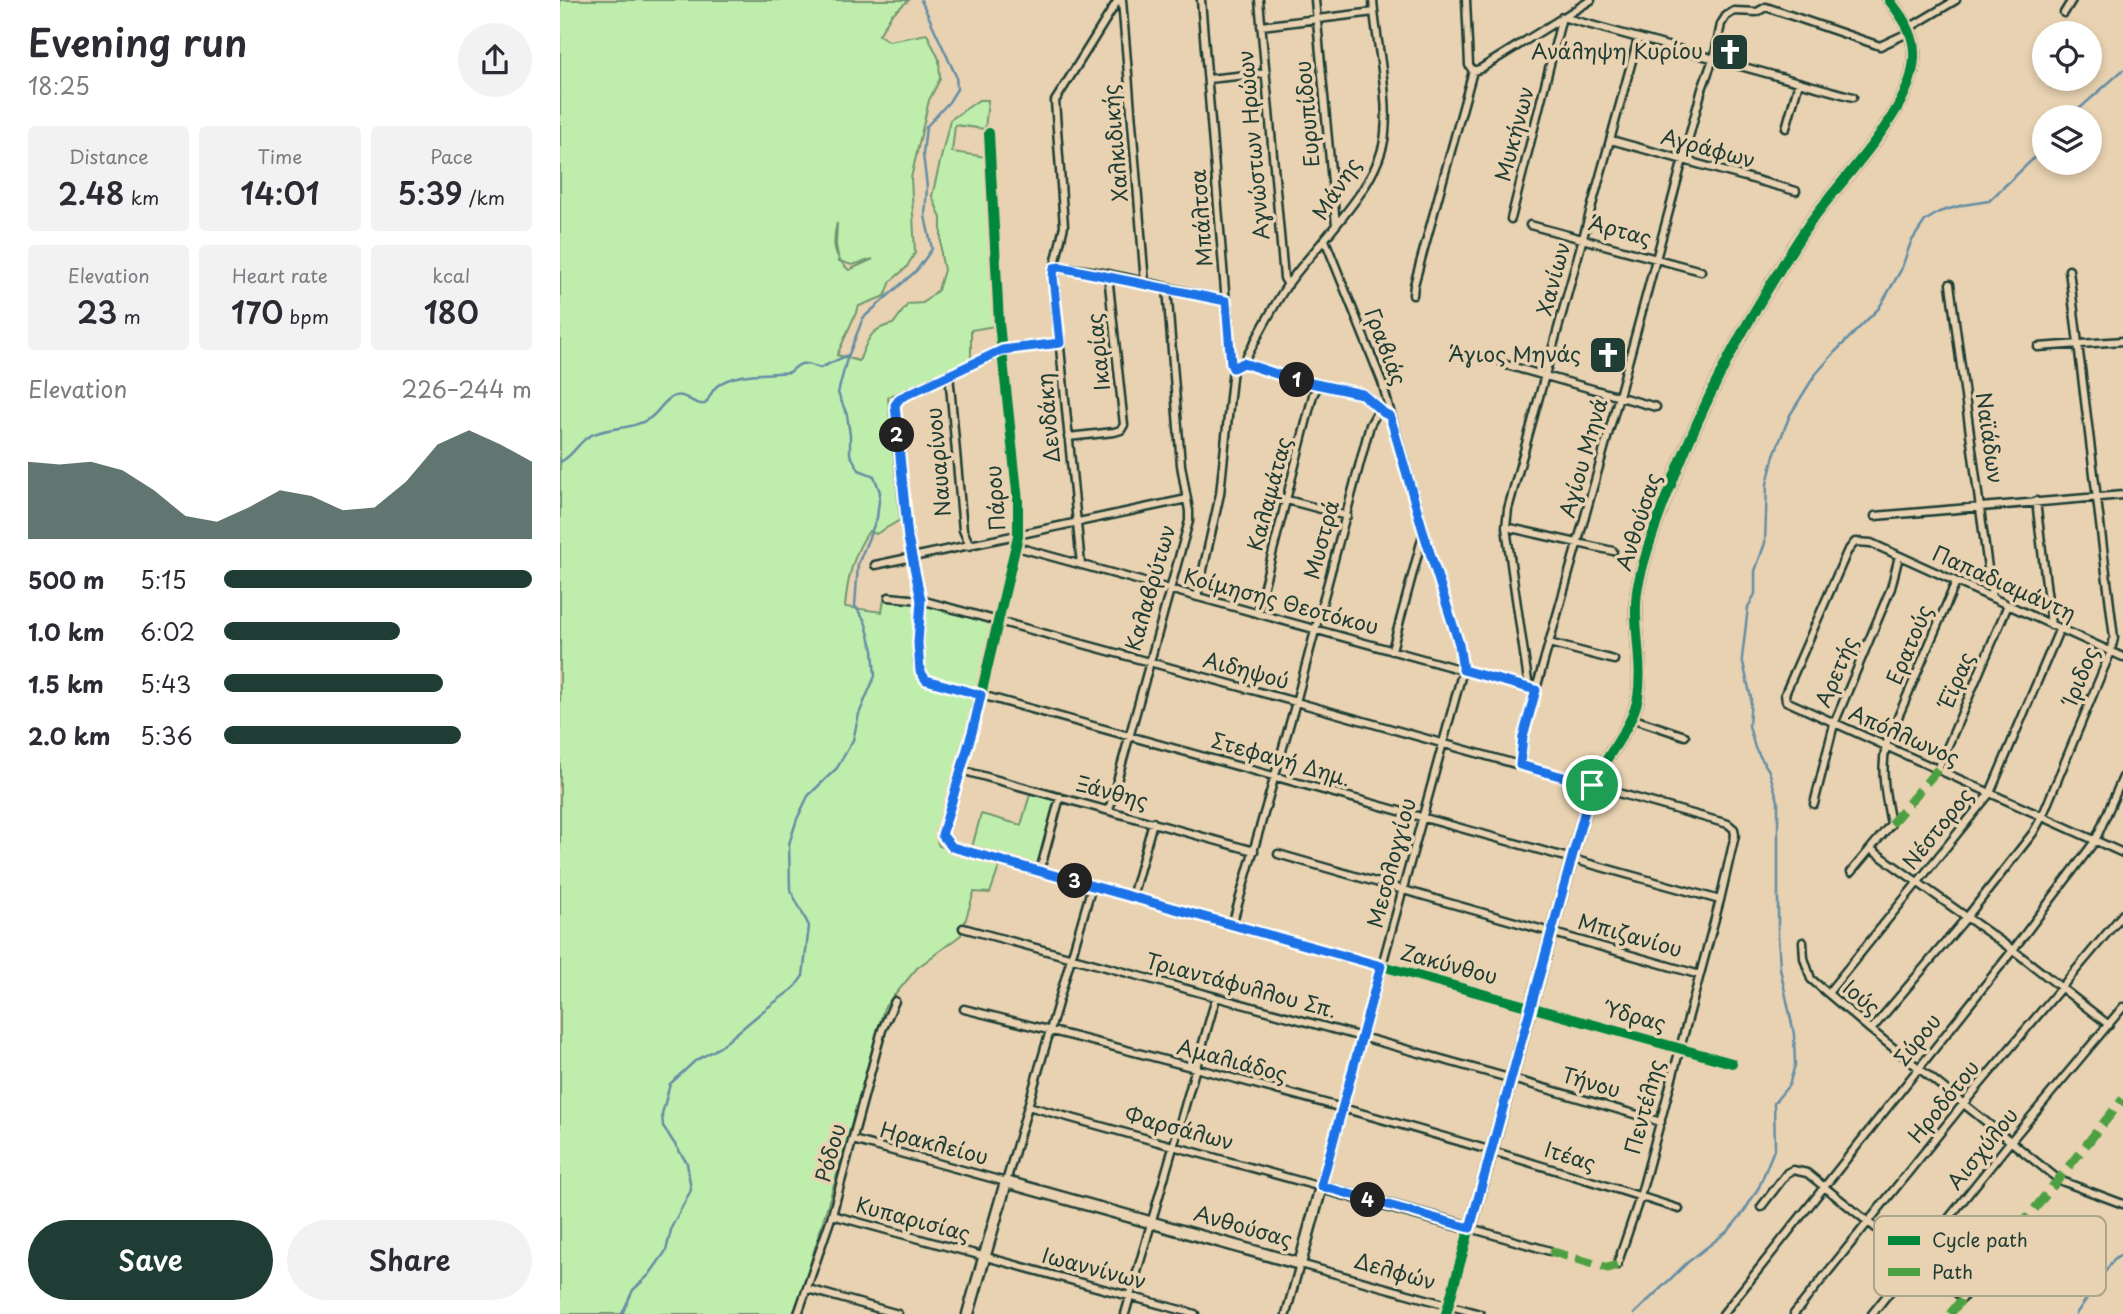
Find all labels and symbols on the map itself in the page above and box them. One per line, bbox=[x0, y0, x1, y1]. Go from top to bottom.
church icon: Ανάληψη Κυρίου bbox=[1709, 31, 1751, 73]
place label: Ανάληψη Κυρίου bbox=[1531, 34, 1703, 66]
street label: Αγνώστων Ηρώων bbox=[1228, 49, 1276, 242]
street label: Ευρυπίδου bbox=[1285, 60, 1327, 169]
street label: Μυκήνων bbox=[1485, 82, 1541, 185]
street label: Χαλκιδικής bbox=[1093, 83, 1135, 203]
street label: Αγράφων bbox=[1658, 119, 1759, 175]
street label: Μάνης bbox=[1303, 150, 1368, 225]
street label: Μπάλτσα bbox=[1181, 168, 1219, 268]
street label: Άρτας bbox=[1585, 205, 1656, 253]
street label: Χανίων bbox=[1527, 238, 1577, 319]
street label: Γραβιάς bbox=[1358, 303, 1416, 390]
street label: Ικαρίας bbox=[1077, 312, 1117, 393]
church icon: Άγιος Μηνάς bbox=[1587, 334, 1629, 376]
place label: Άγιος Μηνάς bbox=[1448, 337, 1581, 369]
pin: 1 bbox=[1280, 362, 1314, 398]
street label: Δενδάκη bbox=[1027, 372, 1067, 465]
street label: Ναϊάδων bbox=[1969, 390, 2013, 485]
street label: Αγίου Μηνά bbox=[1550, 394, 1614, 521]
street label: Ναυαρίνου bbox=[916, 406, 958, 518]
pin: 2 bbox=[880, 418, 914, 452]
street label: Καλαμάτας bbox=[1237, 433, 1299, 554]
street label: Πάρου bbox=[976, 464, 1012, 532]
street label: Ανθούσας bbox=[1606, 468, 1668, 574]
street label: Μυστρά bbox=[1294, 496, 1346, 583]
street label: Καλαβρύτων bbox=[1116, 520, 1182, 654]
street label: Παπαδιαμάντη bbox=[1928, 536, 2082, 628]
street label: Κοίμησης Θεοτόκου bbox=[1180, 559, 1383, 642]
street label: Ερατούς bbox=[1877, 599, 1939, 689]
street label: Αρετής bbox=[1806, 630, 1865, 712]
street label: Ίριδος bbox=[2052, 641, 2105, 712]
street label: Αιδηψού bbox=[1200, 642, 1293, 696]
street label: Έϊρας bbox=[1928, 646, 1981, 715]
street label: Απόλλωνος bbox=[1844, 696, 1965, 773]
street label: Στεφανή Δημ. bbox=[1208, 723, 1355, 793]
pin bbox=[1562, 755, 1622, 815]
street label: Ξάνθης bbox=[1073, 766, 1152, 816]
street label: Νέστορος bbox=[1893, 780, 1979, 876]
street label: Μεσολογγίου bbox=[1357, 794, 1423, 931]
pin: 3 bbox=[1058, 864, 1092, 898]
street label: Μπιζανίου bbox=[1575, 904, 1686, 964]
street label: Ζακύνθου bbox=[1398, 935, 1501, 991]
street label: Τριαντάφυλλου Σπ. bbox=[1142, 943, 1341, 1025]
street label: Ιούς bbox=[1837, 971, 1888, 1022]
street label: Ύδρας bbox=[1599, 991, 1670, 1038]
street label: Σύρου bbox=[1885, 1006, 1948, 1072]
street label: Αμαλιάδος bbox=[1174, 1029, 1291, 1089]
street label: Ηροδότου bbox=[1899, 1052, 1986, 1149]
street label: Πεντέλης bbox=[1615, 1055, 1671, 1157]
street label: Τήνου bbox=[1558, 1057, 1625, 1105]
street label: Φαρσάλων bbox=[1121, 1097, 1238, 1157]
street label: Αισχύλου bbox=[1938, 1100, 2025, 1196]
street label: Ηρακλείου bbox=[877, 1112, 992, 1172]
street label: Ρόδου bbox=[805, 1119, 853, 1186]
street label: Ιτέας bbox=[1541, 1132, 1600, 1178]
pin: 4 bbox=[1350, 1182, 1386, 1218]
street label: Κυπαρισίας bbox=[853, 1187, 974, 1249]
street label: Ανθούσας bbox=[1191, 1196, 1297, 1254]
legend bbox=[1874, 1216, 2106, 1296]
text: Cycle path bbox=[1932, 1225, 2028, 1253]
street label: Ιωαννίνων bbox=[1039, 1238, 1150, 1296]
street label: Δελφών bbox=[1351, 1243, 1440, 1297]
text: Path bbox=[1932, 1257, 1973, 1285]

